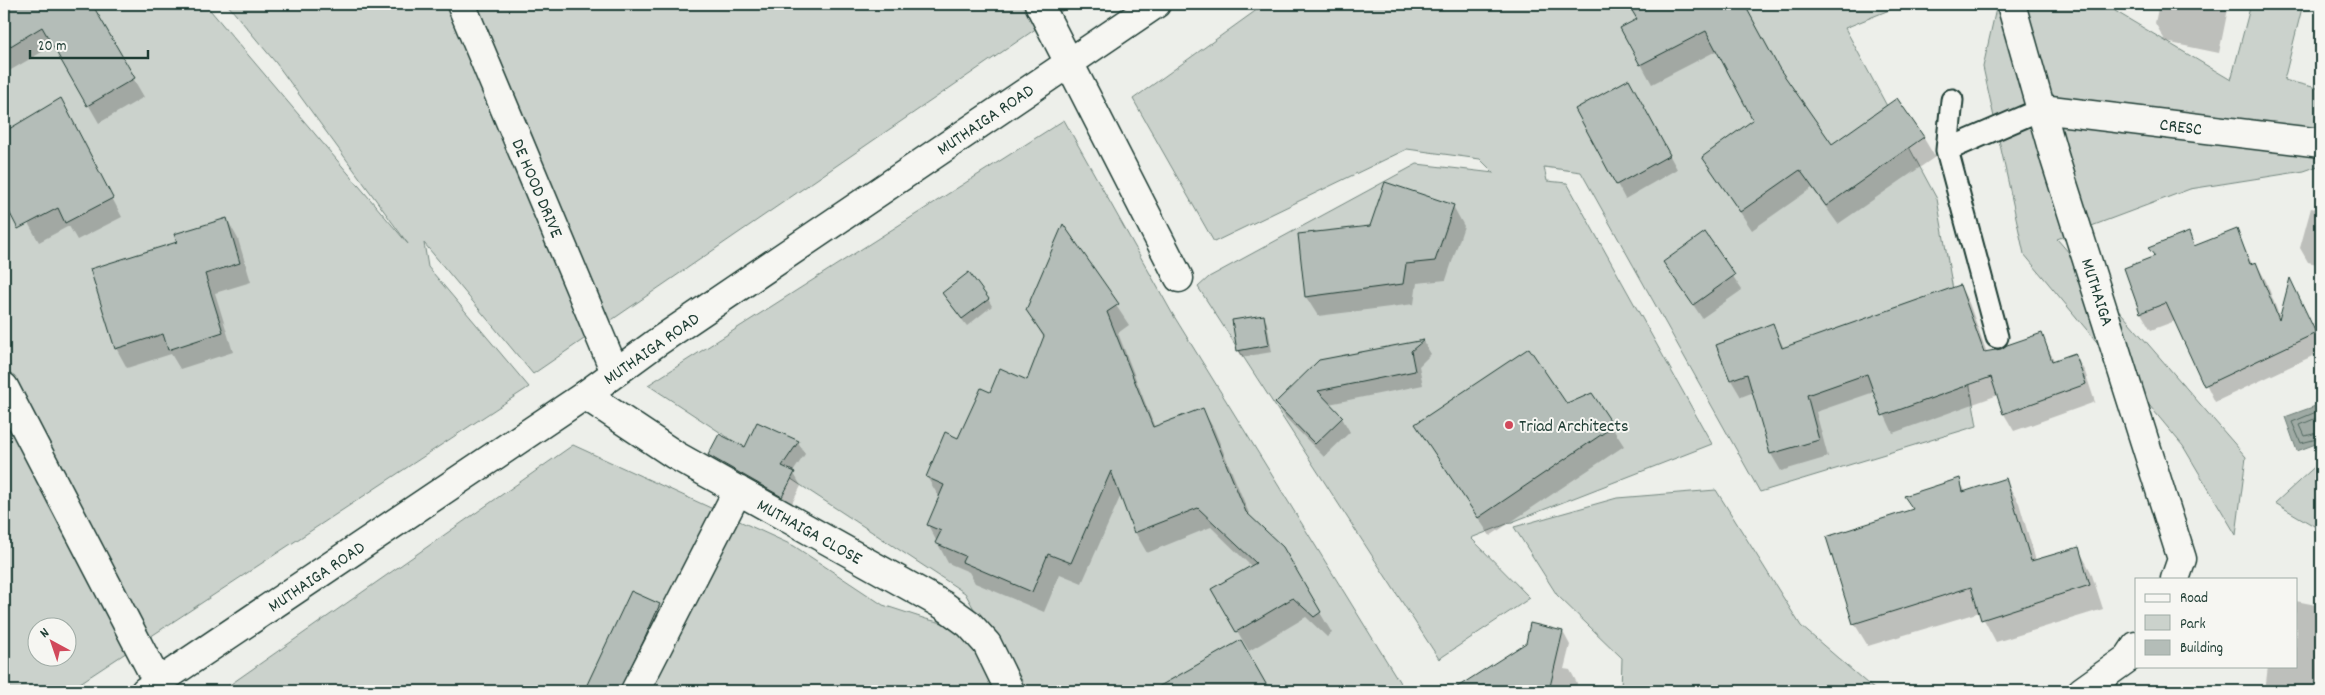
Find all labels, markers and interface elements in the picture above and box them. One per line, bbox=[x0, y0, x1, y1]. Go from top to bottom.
scale bar bbox=[30, 28, 148, 60]
text: 20 m bbox=[38, 36, 66, 58]
street label: MUTHAIGA ROAD bbox=[933, 79, 1040, 163]
street label: CRESC bbox=[2158, 113, 2203, 144]
street label: DE HOOD DRIVE bbox=[504, 136, 568, 242]
street label: MUTHAIGA bbox=[2073, 256, 2118, 330]
street label: MUTHAIGA ROAD bbox=[599, 308, 706, 392]
place label: Triad Architects bbox=[1519, 415, 1628, 440]
marker: Triad Architects bbox=[1503, 419, 1515, 431]
street label: MUTHAIGA CLOSE bbox=[752, 494, 866, 572]
street label: MUTHAIGA ROAD bbox=[264, 536, 371, 620]
legend bbox=[2135, 578, 2298, 668]
text: Road bbox=[2180, 588, 2208, 610]
text: Park bbox=[2180, 614, 2206, 636]
north arrow bbox=[28, 618, 78, 668]
text: N bbox=[36, 624, 54, 643]
text: Building bbox=[2180, 638, 2223, 660]

